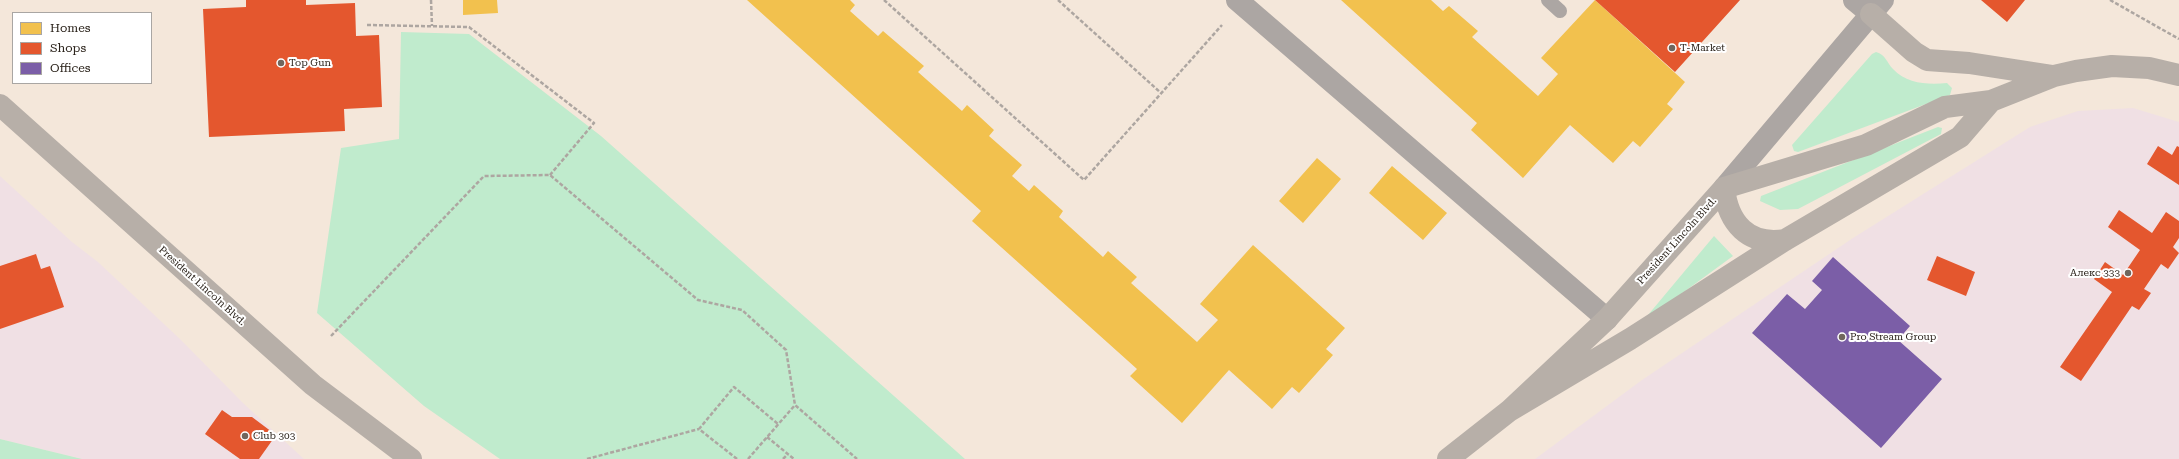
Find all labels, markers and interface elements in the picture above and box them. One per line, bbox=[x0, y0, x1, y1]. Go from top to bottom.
legend bbox=[12, 12, 152, 84]
text: Homes bbox=[50, 21, 90, 35]
text: Shops bbox=[50, 41, 86, 55]
place label: T-Market bbox=[1680, 42, 1725, 54]
marker: T-Market bbox=[1667, 43, 1677, 53]
place label: Top Gun bbox=[289, 57, 331, 69]
marker: Top Gun bbox=[276, 58, 286, 68]
text: Offices bbox=[50, 61, 91, 75]
street label: President Lincoln Blvd. bbox=[1635, 195, 1719, 287]
street label: President Lincoln Blvd. bbox=[156, 244, 248, 328]
place label: Алекс 333 bbox=[2070, 267, 2120, 279]
marker: Алекс 333 bbox=[2123, 268, 2133, 278]
place label: Pro Stream Group bbox=[1850, 331, 1936, 343]
marker: Pro Stream Group bbox=[1837, 332, 1847, 342]
place label: Club 303 bbox=[253, 430, 295, 442]
marker: Club 303 bbox=[240, 431, 250, 441]

